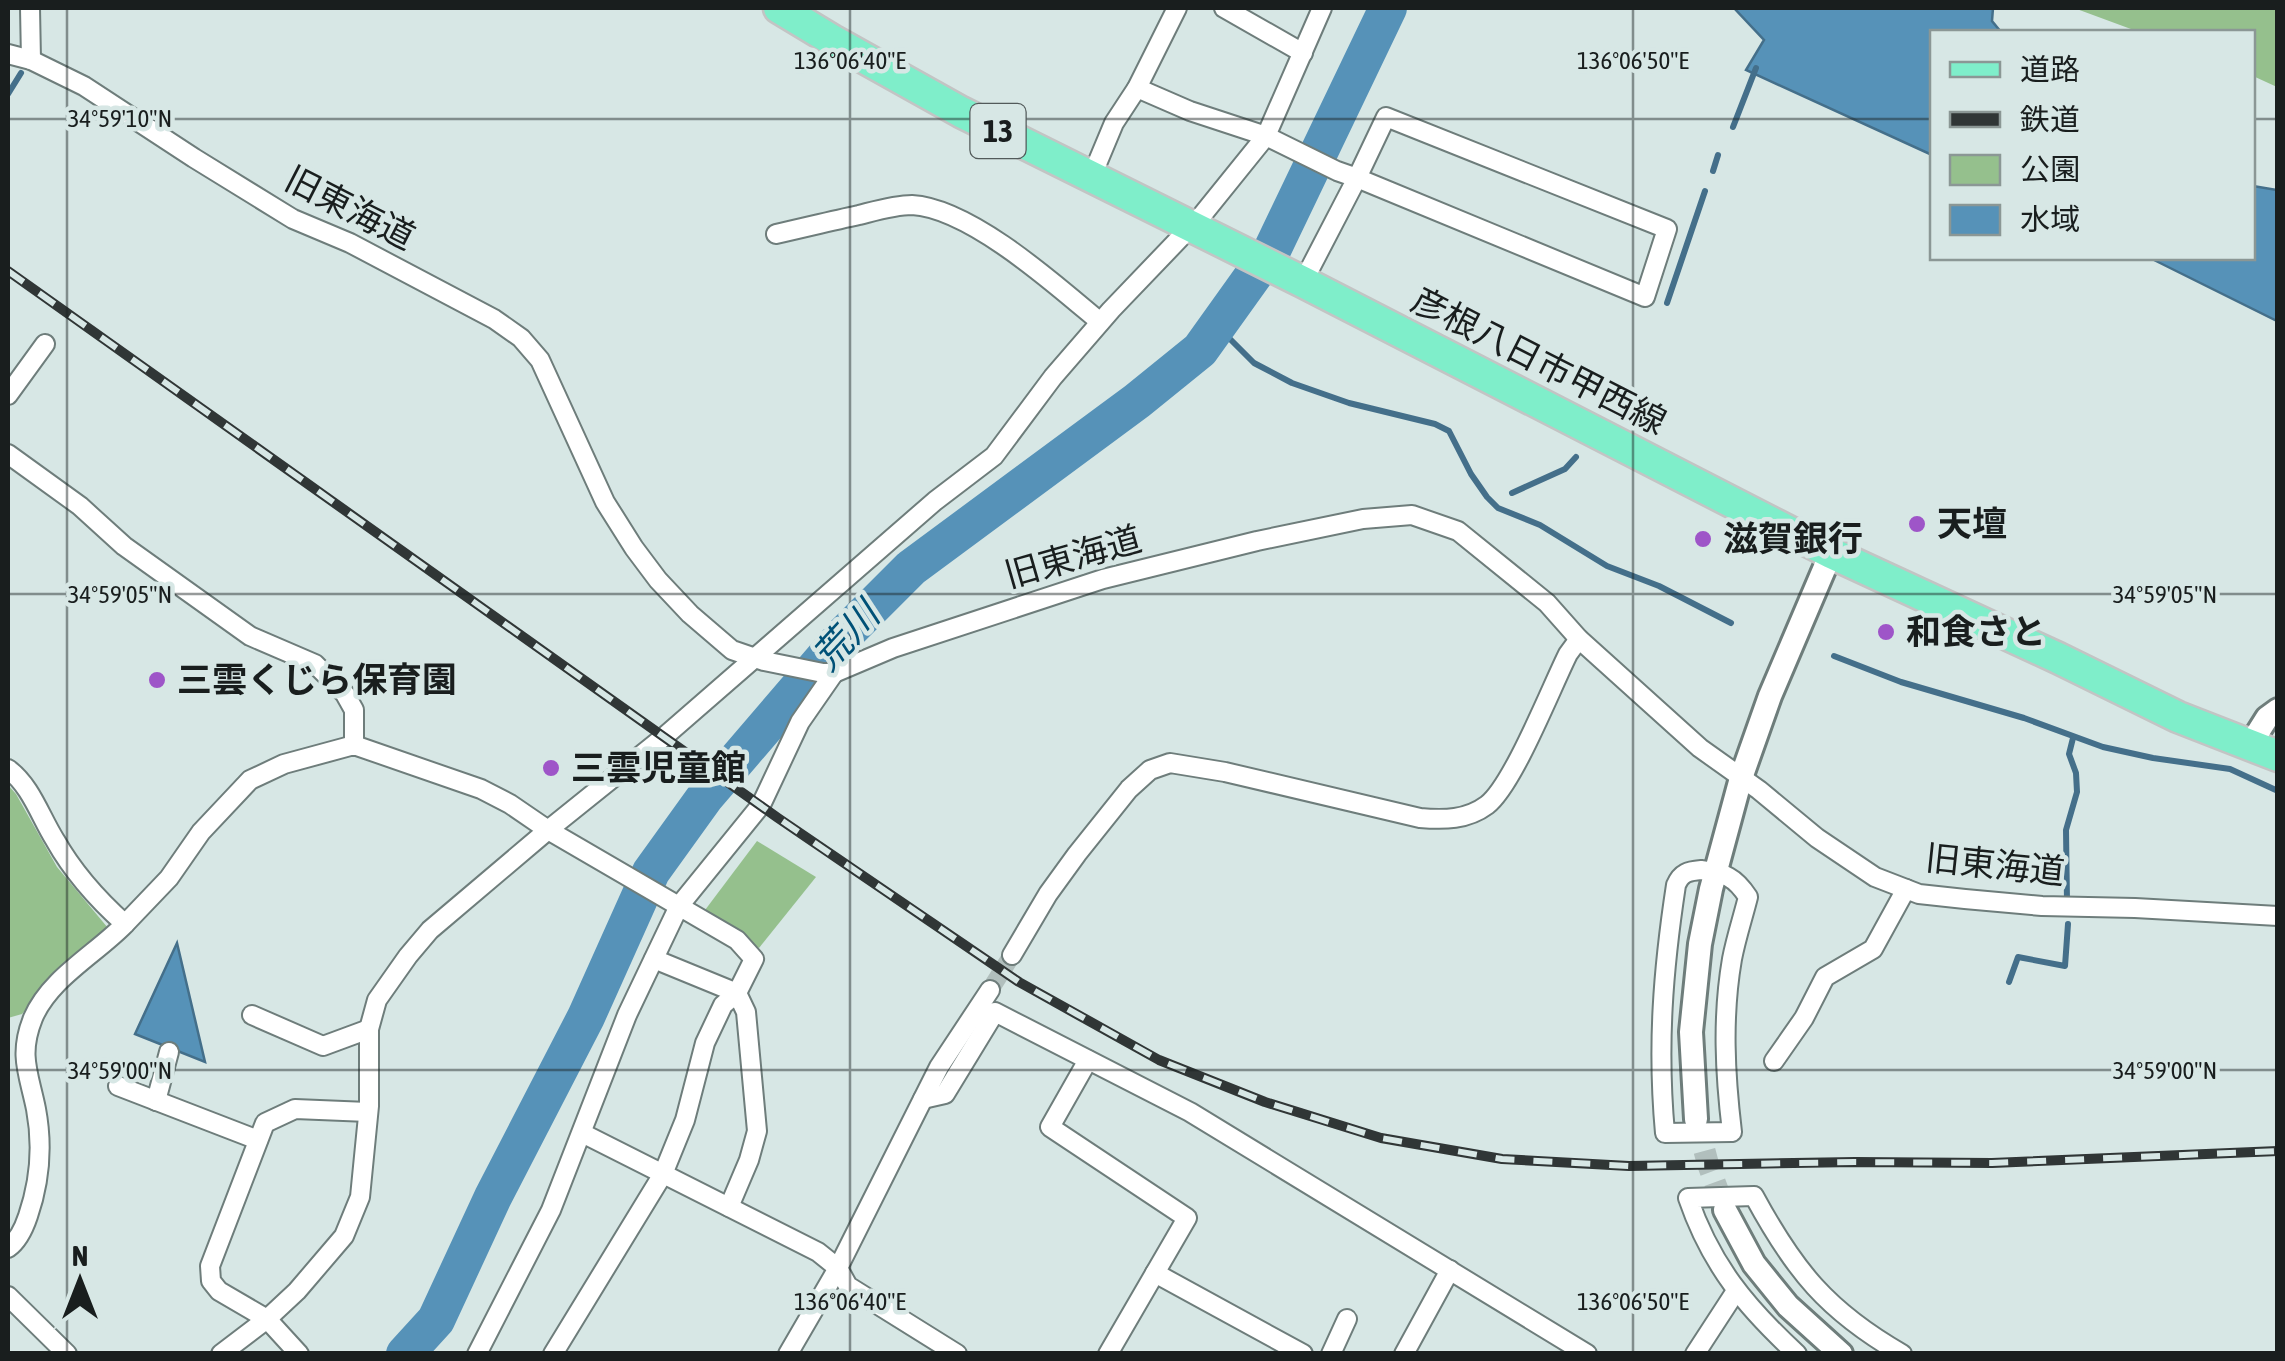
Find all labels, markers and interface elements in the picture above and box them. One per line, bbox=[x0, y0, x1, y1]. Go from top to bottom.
legend bbox=[1930, 30, 2255, 260]
text: 136°06'40"E bbox=[794, 46, 906, 74]
text: 136°06'50"E bbox=[1577, 46, 1689, 74]
text: 道路 bbox=[2020, 52, 2080, 86]
text: 鉄道 bbox=[2020, 102, 2080, 136]
text: 34°59'10"N bbox=[68, 104, 172, 132]
road number: 13 bbox=[970, 104, 1026, 158]
text: 公園 bbox=[2020, 152, 2080, 186]
street label: 旧東海道 bbox=[279, 158, 422, 257]
text: 水域 bbox=[2020, 202, 2080, 236]
street label: 彦根八日市甲西線 bbox=[1406, 279, 1673, 441]
place label: 天壇 bbox=[1937, 503, 2007, 543]
marker: 天壇 bbox=[1906, 513, 1928, 535]
street label: 旧東海道 bbox=[1000, 518, 1146, 595]
place label: 滋賀銀行 bbox=[1723, 518, 1863, 558]
marker: 滋賀銀行 bbox=[1692, 528, 1714, 550]
text: 34°59'05"N bbox=[68, 580, 172, 608]
text: 34°59'05"N bbox=[2113, 580, 2217, 608]
water label: 荒川 bbox=[804, 590, 890, 678]
place label: 和食さと bbox=[1906, 611, 2046, 651]
marker: 和食さと bbox=[1875, 621, 1897, 643]
place label: 三雲くじら保育園 bbox=[177, 659, 457, 699]
marker: 三雲くじら保育園 bbox=[146, 669, 168, 691]
place label: 三雲児童館 bbox=[571, 747, 746, 787]
marker: 三雲児童館 bbox=[540, 757, 562, 779]
street label: 旧東海道 bbox=[1923, 837, 2067, 891]
text: 34°59'00"N bbox=[68, 1056, 172, 1084]
text: 34°59'00"N bbox=[2113, 1056, 2217, 1084]
north arrow bbox=[30, 1231, 130, 1331]
text: N bbox=[72, 1240, 88, 1272]
text: 136°06'40"E bbox=[794, 1287, 906, 1315]
text: 136°06'50"E bbox=[1577, 1287, 1689, 1315]

